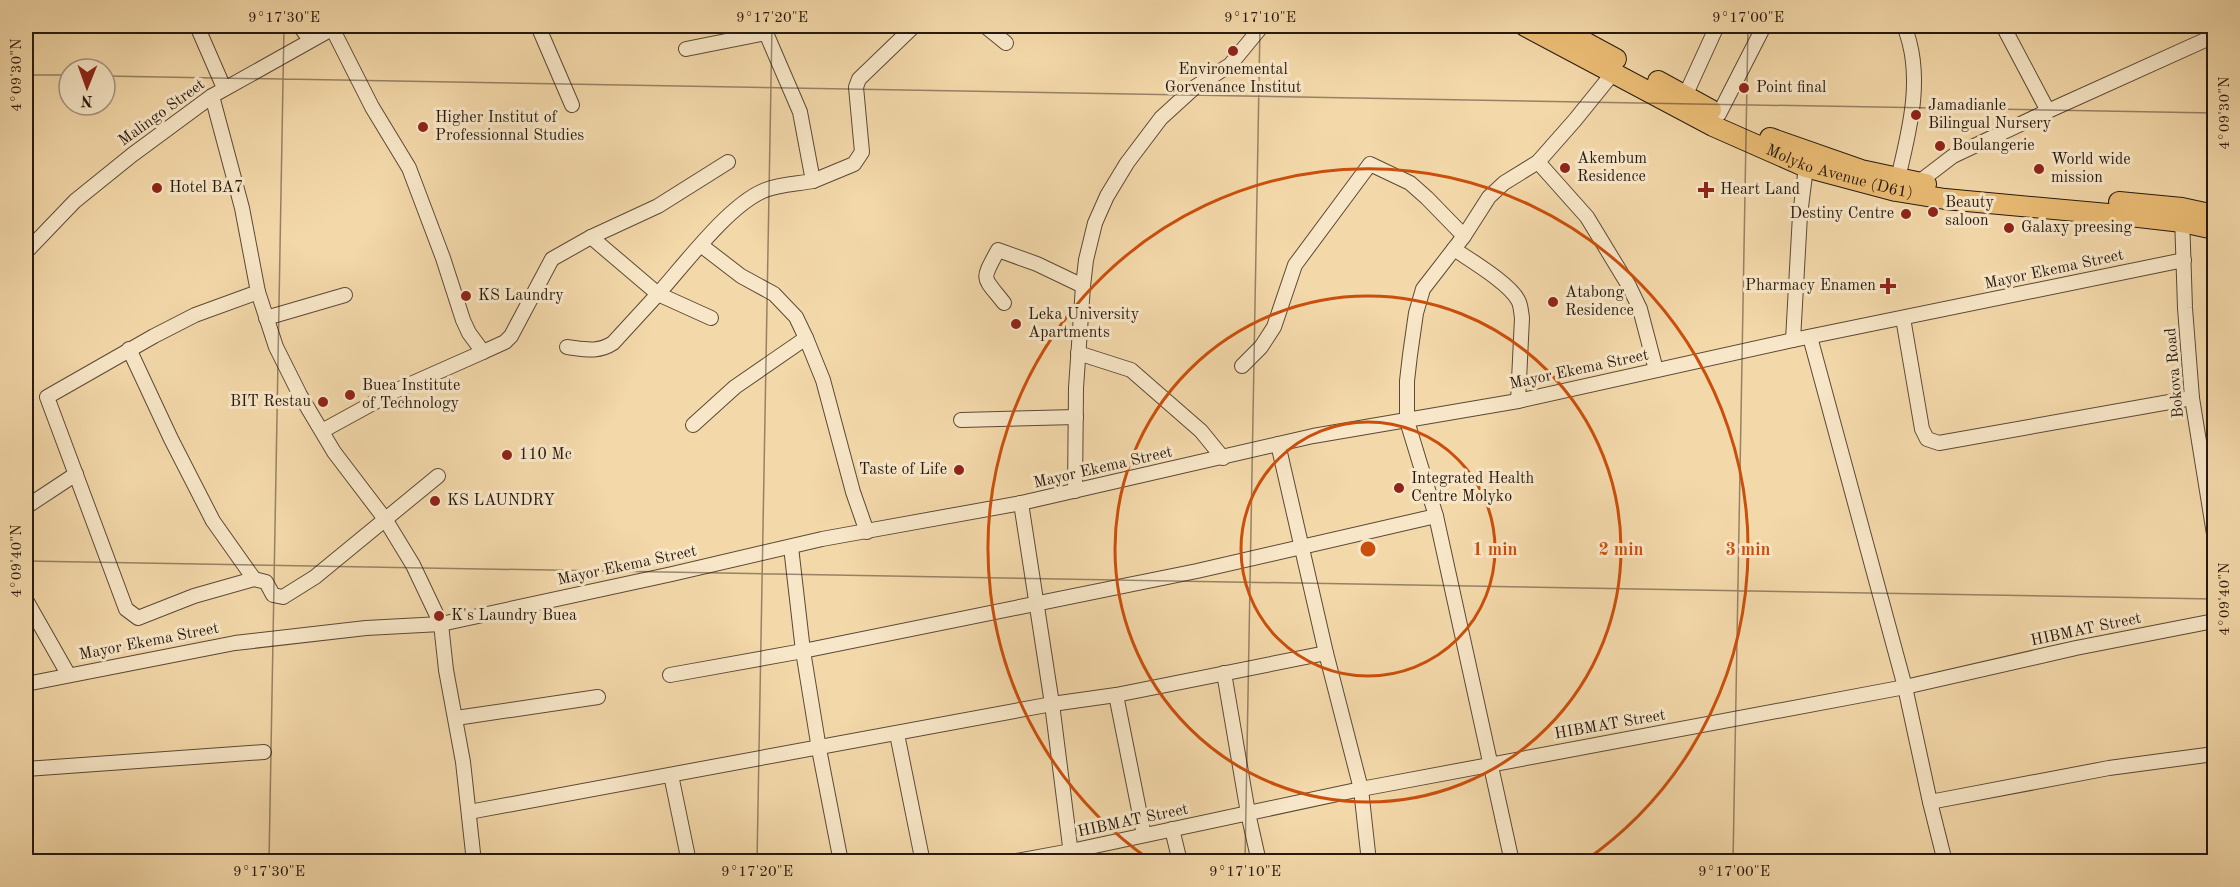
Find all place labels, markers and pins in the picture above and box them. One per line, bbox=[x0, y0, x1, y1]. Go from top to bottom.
marker: Environemental Gorvenance Institut bbox=[1226, 44, 1240, 58]
place label: Environemental Gorvenance Institut bbox=[1165, 62, 1302, 96]
place label: Point final bbox=[1756, 80, 1826, 96]
marker: Point final bbox=[1737, 81, 1751, 95]
place label: Jamadianle Bilingual Nursery bbox=[1928, 98, 2052, 132]
marker: Jamadianle Bilingual Nursery bbox=[1909, 108, 1923, 122]
place label: Higher Institut of Professionnal Studies bbox=[435, 110, 584, 144]
marker: Higher Institut of Professionnal Studies bbox=[416, 120, 430, 134]
place label: Boulangerie bbox=[1952, 138, 2035, 154]
marker: Boulangerie bbox=[1933, 139, 1947, 153]
place label: Akembum Residence bbox=[1577, 151, 1647, 185]
place label: World wide mission bbox=[2051, 152, 2131, 186]
marker: Akembum Residence bbox=[1558, 161, 1572, 175]
marker: World wide mission bbox=[2032, 162, 2046, 176]
place label: Hotel BA7 bbox=[169, 180, 243, 196]
marker: Hotel BA7 bbox=[150, 181, 164, 195]
marker: Heart Land bbox=[1697, 181, 1715, 199]
place label: Heart Land bbox=[1720, 182, 1800, 198]
place label: Beauty saloon bbox=[1945, 195, 1994, 229]
marker: Beauty saloon bbox=[1926, 205, 1940, 219]
place label: Destiny Centre bbox=[1789, 206, 1894, 222]
marker: Destiny Centre bbox=[1899, 207, 1913, 221]
place label: Galaxy preesing bbox=[2021, 220, 2132, 236]
marker: Galaxy preesing bbox=[2002, 221, 2016, 235]
place label: Pharmacy Enamen bbox=[1745, 278, 1876, 294]
marker: Pharmacy Enamen bbox=[1881, 279, 1895, 293]
place label: Atabong Residence bbox=[1565, 285, 1634, 319]
place label: KS Laundry bbox=[478, 288, 564, 304]
marker: KS Laundry bbox=[459, 289, 473, 303]
marker: Atabong Residence bbox=[1546, 295, 1560, 309]
place label: Leka University Apartments bbox=[1028, 307, 1140, 341]
marker: Leka University Apartments bbox=[1009, 317, 1023, 331]
place label: Buea Institute of Technology bbox=[362, 378, 460, 412]
marker: Buea Institute of Technology bbox=[343, 388, 357, 402]
place label: BIT Restau bbox=[230, 394, 311, 410]
marker: BIT Restau bbox=[316, 395, 330, 409]
place label: 110 Mc bbox=[519, 447, 572, 463]
marker: 110 Mc bbox=[500, 448, 514, 462]
place label: Taste of Life bbox=[859, 462, 947, 478]
marker: Taste of Life bbox=[952, 463, 966, 477]
place label: Integrated Health Centre Molyko bbox=[1411, 471, 1535, 505]
marker: Integrated Health Centre Molyko bbox=[1392, 481, 1406, 495]
place label: KS LAUNDRY bbox=[447, 493, 555, 509]
marker: KS LAUNDRY bbox=[428, 494, 442, 508]
centre of rings bbox=[1358, 539, 1378, 559]
place label: K's Laundry Buea bbox=[451, 608, 577, 624]
marker: K's Laundry Buea bbox=[432, 609, 446, 623]

